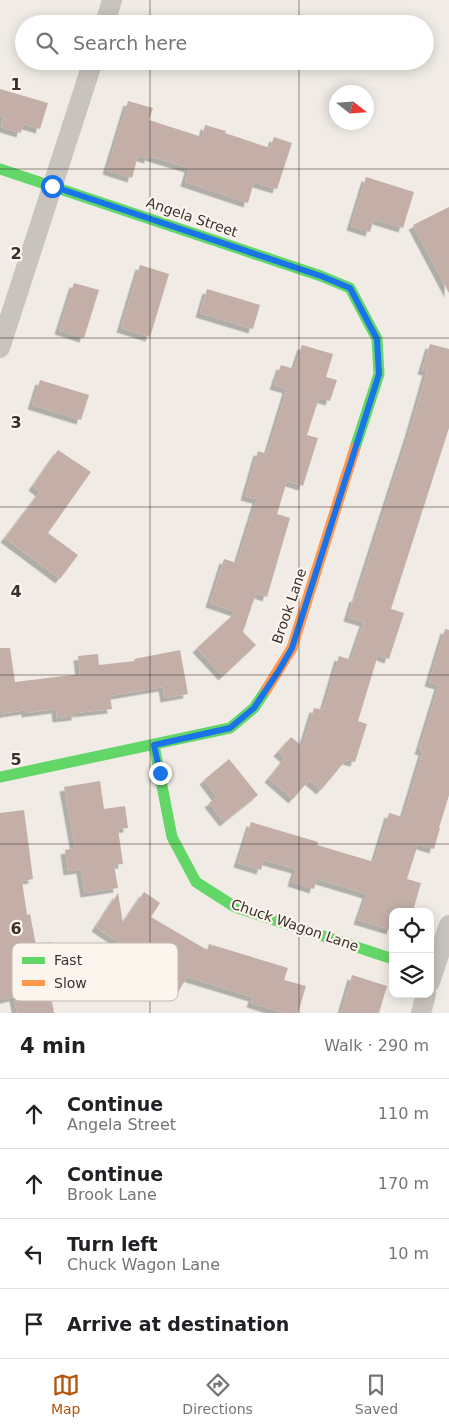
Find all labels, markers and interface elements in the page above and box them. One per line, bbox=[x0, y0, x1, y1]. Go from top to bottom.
search box bbox=[15, 15, 434, 70]
icon: search bbox=[33, 29, 61, 57]
text: Search here bbox=[73, 32, 187, 54]
text: 1 bbox=[10, 75, 22, 94]
north arrow bbox=[329, 85, 374, 130]
route start bbox=[41, 175, 64, 198]
street label: Angela Street bbox=[144, 194, 240, 240]
text: 2 bbox=[10, 244, 22, 263]
text: 3 bbox=[10, 413, 22, 432]
street label: Brook Lane bbox=[269, 566, 309, 646]
text: 4 bbox=[10, 582, 22, 601]
text: 5 bbox=[10, 750, 22, 769]
route end bbox=[149, 762, 172, 785]
street label: Chuck Wagon Lane bbox=[229, 896, 361, 954]
map controls bbox=[389, 908, 434, 998]
button: locate bbox=[389, 908, 434, 953]
text: 6 bbox=[10, 919, 22, 938]
legend bbox=[12, 943, 178, 1001]
text: Fast bbox=[54, 952, 83, 968]
button: layers bbox=[389, 953, 434, 998]
text: Slow bbox=[54, 975, 87, 991]
text: 4 min bbox=[20, 1034, 86, 1058]
text: Walk · 290 m bbox=[324, 1036, 429, 1055]
text: Continue bbox=[67, 1093, 163, 1115]
icon: ahead bbox=[20, 1100, 48, 1128]
text: 110 m bbox=[378, 1104, 429, 1123]
text: Angela Street bbox=[67, 1115, 176, 1134]
text: Continue bbox=[67, 1163, 163, 1185]
icon: ahead bbox=[20, 1170, 48, 1198]
text: 170 m bbox=[378, 1174, 429, 1193]
text: Brook Lane bbox=[67, 1185, 157, 1204]
text: Turn left bbox=[67, 1233, 158, 1255]
icon: left bbox=[20, 1240, 48, 1268]
text: 10 m bbox=[388, 1244, 429, 1263]
text: Chuck Wagon Lane bbox=[67, 1255, 220, 1274]
icon: arrive bbox=[20, 1310, 48, 1338]
text: Arrive at destination bbox=[67, 1313, 289, 1335]
tab: Map bbox=[51, 1371, 80, 1417]
tab: Directions bbox=[182, 1371, 253, 1417]
tab: Saved bbox=[355, 1371, 398, 1417]

